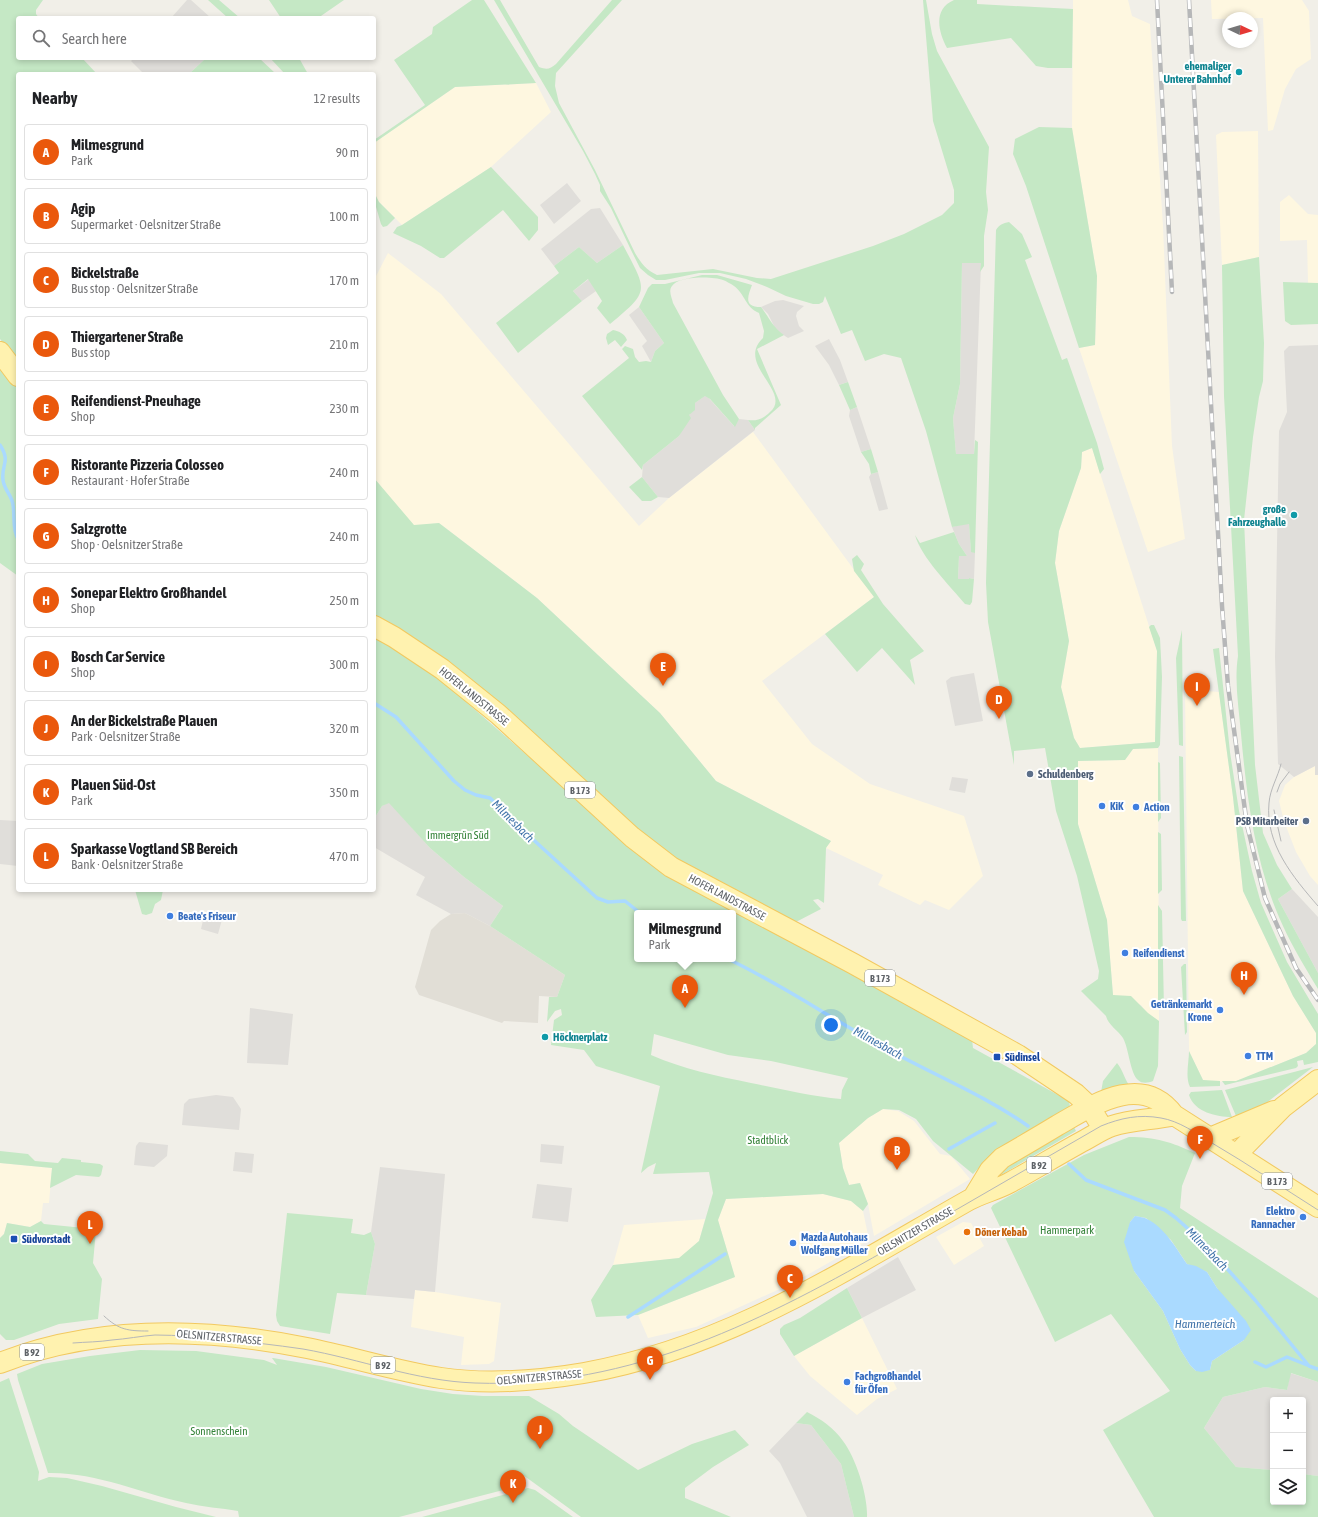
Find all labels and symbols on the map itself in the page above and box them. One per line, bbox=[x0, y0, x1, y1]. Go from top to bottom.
north arrow bbox=[1222, 12, 1258, 48]
place label: ehemaliger Unterer Bahnhof bbox=[1164, 60, 1232, 85]
marker: ehemaliger Unterer Bahnhof bbox=[1234, 67, 1244, 77]
place label: große Fahrzeughalle bbox=[1228, 503, 1286, 528]
marker: große Fahrzeughalle bbox=[1289, 510, 1299, 520]
pin: E bbox=[650, 653, 676, 686]
street label: HOFER LANDSTRASSE bbox=[437, 664, 511, 728]
pin: I bbox=[1184, 673, 1210, 706]
pin: D bbox=[986, 686, 1012, 719]
place label: Schuldenberg bbox=[1038, 768, 1094, 780]
marker: Schuldenberg bbox=[1025, 769, 1035, 779]
road number: B 173 bbox=[565, 782, 595, 798]
water label: Milmesbach bbox=[489, 797, 537, 845]
place label: KiK bbox=[1110, 800, 1124, 812]
marker: KiK bbox=[1097, 801, 1107, 811]
place label: Action bbox=[1143, 801, 1170, 813]
marker: Action bbox=[1131, 802, 1141, 812]
place label: PSB Mitarbeiter bbox=[1236, 815, 1299, 827]
marker: PSB Mitarbeiter bbox=[1301, 816, 1311, 826]
park label: Immergrün Süd bbox=[427, 829, 489, 841]
street label: HOFER LANDSTRASSE bbox=[686, 872, 768, 923]
place label: Beate's Friseur bbox=[178, 910, 236, 922]
marker: Beate's Friseur bbox=[165, 911, 175, 921]
place label: Reifendienst bbox=[1133, 947, 1185, 959]
marker: Reifendienst bbox=[1120, 948, 1130, 958]
pin: H bbox=[1231, 962, 1257, 995]
road number: B 173 bbox=[865, 970, 895, 986]
pin: A bbox=[672, 975, 698, 1008]
place label: Getränkemarkt Krone bbox=[1151, 998, 1213, 1023]
marker: Getränkemarkt Krone bbox=[1215, 1005, 1225, 1015]
your location bbox=[821, 1015, 841, 1035]
water label: Milmesbach bbox=[851, 1024, 905, 1062]
place label: Höcknerplatz bbox=[553, 1031, 607, 1043]
marker: Höcknerplatz bbox=[540, 1032, 550, 1042]
place label: TTM bbox=[1256, 1050, 1273, 1062]
place label: Südinsel bbox=[1005, 1051, 1041, 1063]
marker: TTM bbox=[1243, 1051, 1253, 1061]
marker: Südinsel bbox=[992, 1052, 1002, 1062]
pin: F bbox=[1187, 1126, 1213, 1159]
park label: Stadtblick bbox=[748, 1134, 789, 1146]
pin: B bbox=[884, 1137, 910, 1170]
road number: B 92 bbox=[1027, 1157, 1051, 1173]
road number: B 173 bbox=[1262, 1173, 1292, 1189]
street label: OELSNITZER STRASSE bbox=[875, 1204, 955, 1257]
place label: Elektro Rannacher bbox=[1251, 1205, 1296, 1230]
pin: L bbox=[77, 1211, 103, 1244]
marker: Elektro Rannacher bbox=[1298, 1212, 1308, 1222]
park label: Hammerpark bbox=[1040, 1224, 1094, 1236]
water label: Milmesbach bbox=[1183, 1225, 1231, 1273]
place label: Döner Kebab bbox=[975, 1226, 1027, 1238]
marker: Döner Kebab bbox=[962, 1227, 972, 1237]
place label: Mazda Autohaus Wolfgang Müller bbox=[800, 1231, 868, 1256]
place label: Südvorstadt bbox=[22, 1233, 71, 1245]
marker: Südvorstadt bbox=[9, 1234, 19, 1244]
marker: Mazda Autohaus Wolfgang Müller bbox=[788, 1238, 798, 1248]
pin: C bbox=[777, 1265, 803, 1298]
water label: Hammerteich bbox=[1175, 1317, 1235, 1331]
street label: OELSNITZER STRASSE bbox=[176, 1327, 262, 1347]
road number: B 92 bbox=[20, 1344, 44, 1360]
pin: G bbox=[637, 1347, 663, 1380]
road number: B 92 bbox=[371, 1357, 395, 1373]
street label: OELSNITZER STRASSE bbox=[496, 1367, 582, 1387]
place label: Fachgroßhandel für Öfen bbox=[854, 1370, 922, 1395]
marker: Fachgroßhandel für Öfen bbox=[842, 1377, 852, 1387]
pin: J bbox=[527, 1416, 553, 1449]
park label: Sonnenschein bbox=[191, 1425, 247, 1437]
pin: K bbox=[500, 1470, 526, 1503]

